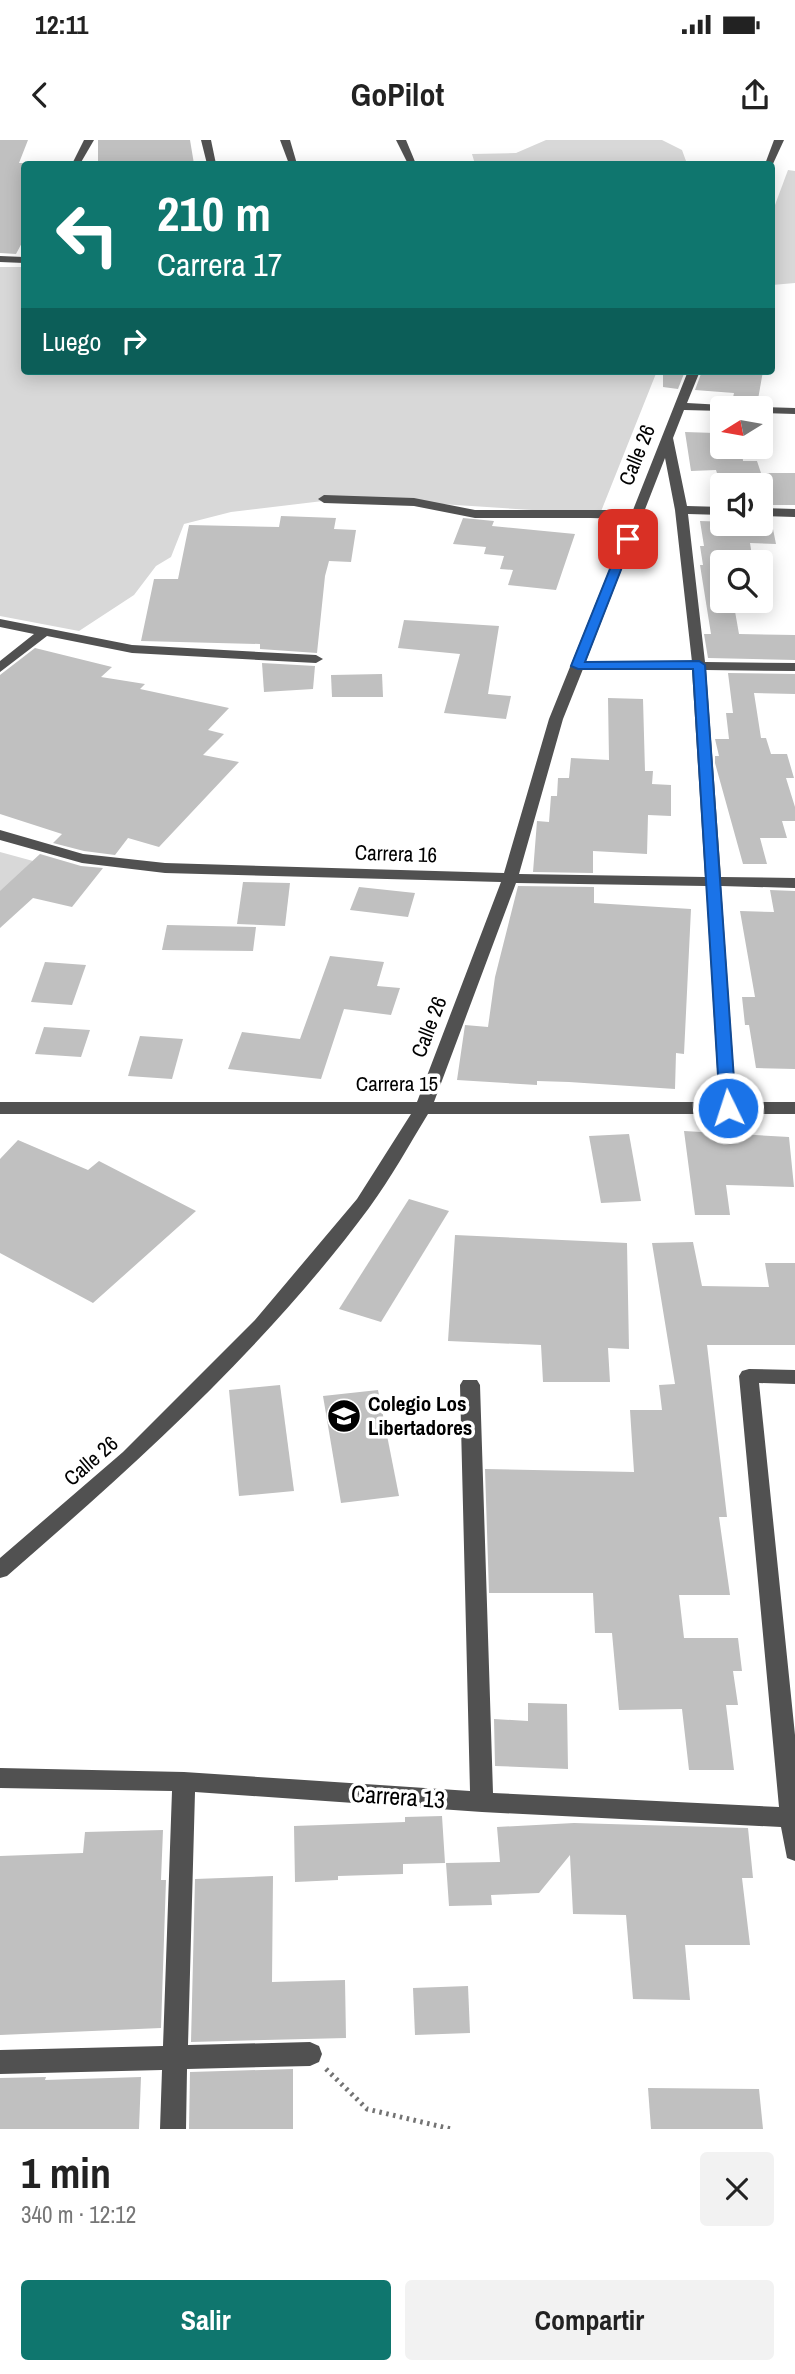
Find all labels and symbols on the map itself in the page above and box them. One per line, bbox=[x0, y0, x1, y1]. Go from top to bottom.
north arrow bbox=[710, 396, 774, 458]
street label: Calle 26 bbox=[611, 420, 662, 490]
pin bbox=[598, 509, 658, 569]
street label: Carrera 16 bbox=[354, 838, 438, 869]
street label: Calle 26 bbox=[404, 992, 453, 1062]
street label: Carrera 15 bbox=[356, 1069, 438, 1098]
position arrow bbox=[691, 1071, 765, 1145]
place label: Colegio Los Libertadores bbox=[368, 1389, 472, 1442]
school or university icon: Colegio Los Libertadores bbox=[325, 1397, 363, 1435]
street label: Calle 26 bbox=[57, 1429, 124, 1492]
street label: Carrera 13 bbox=[350, 1777, 446, 1815]

